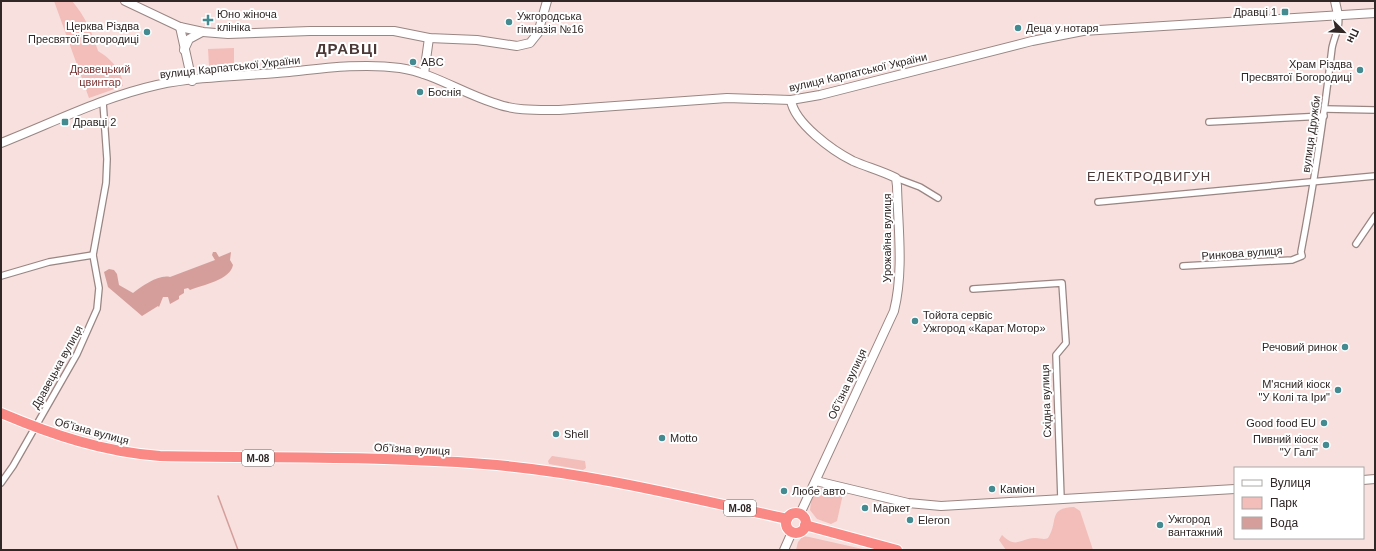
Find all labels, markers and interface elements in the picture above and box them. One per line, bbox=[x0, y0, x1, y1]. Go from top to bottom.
place label: Дравці 1 bbox=[1234, 6, 1277, 18]
marker: Дравці 1 bbox=[1280, 7, 1290, 17]
place label: Юно жіноча клініка bbox=[217, 8, 278, 33]
place label: Ужгородська гімназія №16 bbox=[517, 10, 584, 35]
north arrow bbox=[1324, 12, 1364, 52]
marker: Юно жіноча клініка bbox=[202, 14, 214, 26]
marker: Ужгородська гімназія №16 bbox=[504, 17, 514, 27]
place label: Церква Різдва Пресвятої Богородиці bbox=[28, 20, 140, 45]
place label: Деца у нотаря bbox=[1026, 22, 1099, 34]
marker: Деца у нотаря bbox=[1013, 23, 1023, 33]
marker: Церква Різдва Пресвятої Богородиці bbox=[142, 27, 152, 37]
text: Пн bbox=[1345, 27, 1362, 45]
district label: ДРАВЦІ bbox=[316, 40, 378, 57]
street label: вулиця Карпатської України bbox=[788, 50, 928, 94]
street label: вулиця Карпатської України bbox=[159, 54, 301, 80]
place label: ABC bbox=[421, 56, 444, 68]
marker: ABC bbox=[408, 57, 418, 67]
place label: Храм Різдва Пресвятої Богородиці bbox=[1241, 58, 1353, 83]
park label: Дравецький цвинтар bbox=[70, 63, 130, 88]
marker: Храм Різдва Пресвятої Богородиці bbox=[1355, 65, 1365, 75]
place label: Боснія bbox=[428, 86, 461, 98]
marker: Боснія bbox=[415, 87, 425, 97]
street label: вулиця Дружби bbox=[1300, 95, 1322, 173]
place label: Дравці 2 bbox=[73, 116, 116, 128]
marker: Дравці 2 bbox=[60, 117, 70, 127]
district label: ЕЛЕКТРОДВИГУН bbox=[1087, 169, 1211, 184]
street label: Урожайна вулиця bbox=[881, 193, 893, 283]
street label: Ринкова вулиця bbox=[1201, 244, 1283, 262]
place label: Тойота сервіс Ужгород «Карат Мотор» bbox=[923, 309, 1046, 334]
marker: Тойота сервіс Ужгород «Карат Мотор» bbox=[910, 316, 920, 326]
street label: Дравецька вулиця bbox=[29, 323, 85, 411]
place label: Речовий ринок bbox=[1262, 341, 1337, 353]
marker: Речовий ринок bbox=[1340, 342, 1350, 352]
street label: Обʼїзна вулиця bbox=[825, 347, 869, 421]
street label: Східна вулиця bbox=[1039, 364, 1053, 438]
place label: М'ясний кіоск "У Колі та Іри" bbox=[1259, 378, 1330, 403]
marker: М'ясний кіоск "У Колі та Іри" bbox=[1333, 385, 1343, 395]
street label: Обʼїзна вулиця bbox=[54, 415, 130, 447]
place label: Good food EU bbox=[1246, 417, 1316, 429]
marker: Good food EU bbox=[1319, 418, 1329, 428]
place label: Shell bbox=[564, 428, 588, 440]
marker: Shell bbox=[551, 429, 561, 439]
place label: Motto bbox=[670, 432, 698, 444]
marker: Motto bbox=[657, 433, 667, 443]
place label: Пивний кіоск "У Галі" bbox=[1253, 433, 1318, 458]
marker: Пивний кіоск "У Галі" bbox=[1321, 440, 1331, 450]
street label: Обʼїзна вулиця bbox=[374, 441, 450, 457]
road number: М-08 bbox=[242, 450, 274, 466]
legend bbox=[1234, 467, 1364, 539]
text: Вулиця bbox=[1270, 476, 1311, 490]
place label: Каміон bbox=[1000, 483, 1035, 495]
marker: Каміон bbox=[987, 484, 997, 494]
place label: Любе авто bbox=[792, 485, 846, 497]
marker: Любе авто bbox=[779, 486, 789, 496]
text: Парк bbox=[1270, 496, 1298, 510]
road number: М-08 bbox=[724, 500, 756, 516]
place label: Маркет bbox=[873, 502, 910, 514]
marker: Маркет bbox=[860, 503, 870, 513]
place label: Ужгород вантажний bbox=[1168, 513, 1223, 538]
place label: Eleron bbox=[918, 514, 950, 526]
marker: Eleron bbox=[905, 515, 915, 525]
text: Вода bbox=[1270, 516, 1298, 530]
marker: Ужгород вантажний bbox=[1155, 520, 1165, 530]

